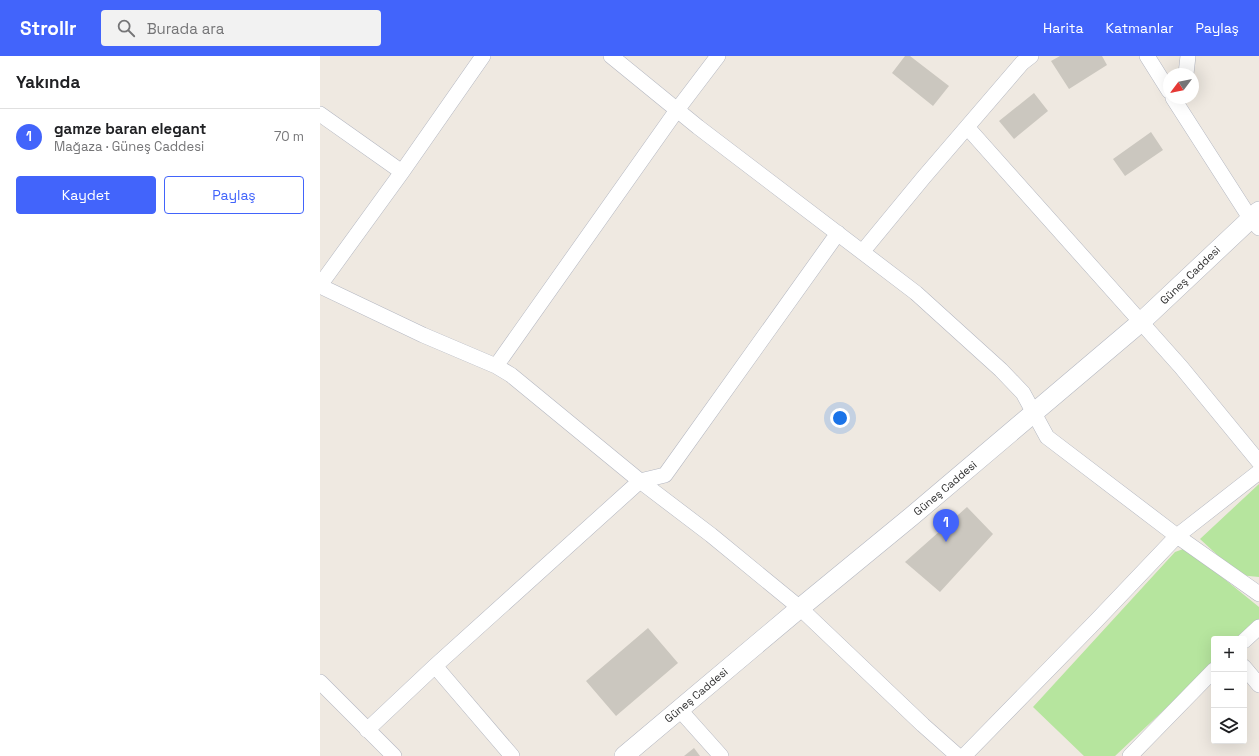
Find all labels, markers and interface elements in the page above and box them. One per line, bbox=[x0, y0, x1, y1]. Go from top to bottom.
search box bbox=[101, 10, 381, 46]
text: Strollr bbox=[20, 16, 77, 41]
icon: search bbox=[115, 17, 137, 39]
text: Burada ara bbox=[147, 19, 224, 38]
text: Harita bbox=[1043, 19, 1083, 37]
text: Katmanlar bbox=[1105, 19, 1174, 37]
text: Paylaş bbox=[1196, 19, 1239, 37]
north arrow bbox=[1163, 68, 1199, 104]
text: Yakında bbox=[16, 71, 80, 93]
text: gamze baran elegant bbox=[54, 119, 206, 138]
text: 1 bbox=[26, 128, 32, 145]
text: 70 m bbox=[274, 128, 304, 145]
text: Mağaza · Güneş Caddesi bbox=[54, 138, 204, 155]
button: Kaydet bbox=[16, 176, 156, 214]
button: Paylaş bbox=[164, 176, 304, 214]
street label: Güneş Caddesi bbox=[1157, 243, 1223, 307]
your location bbox=[830, 408, 850, 428]
street label: Güneş Caddesi bbox=[911, 457, 980, 519]
pin: 1 bbox=[933, 509, 959, 542]
map controls bbox=[1211, 636, 1247, 744]
button: + bbox=[1211, 636, 1247, 672]
street label: Güneş Caddesi bbox=[662, 664, 731, 726]
button: − bbox=[1211, 672, 1247, 708]
button: layers bbox=[1211, 708, 1247, 744]

